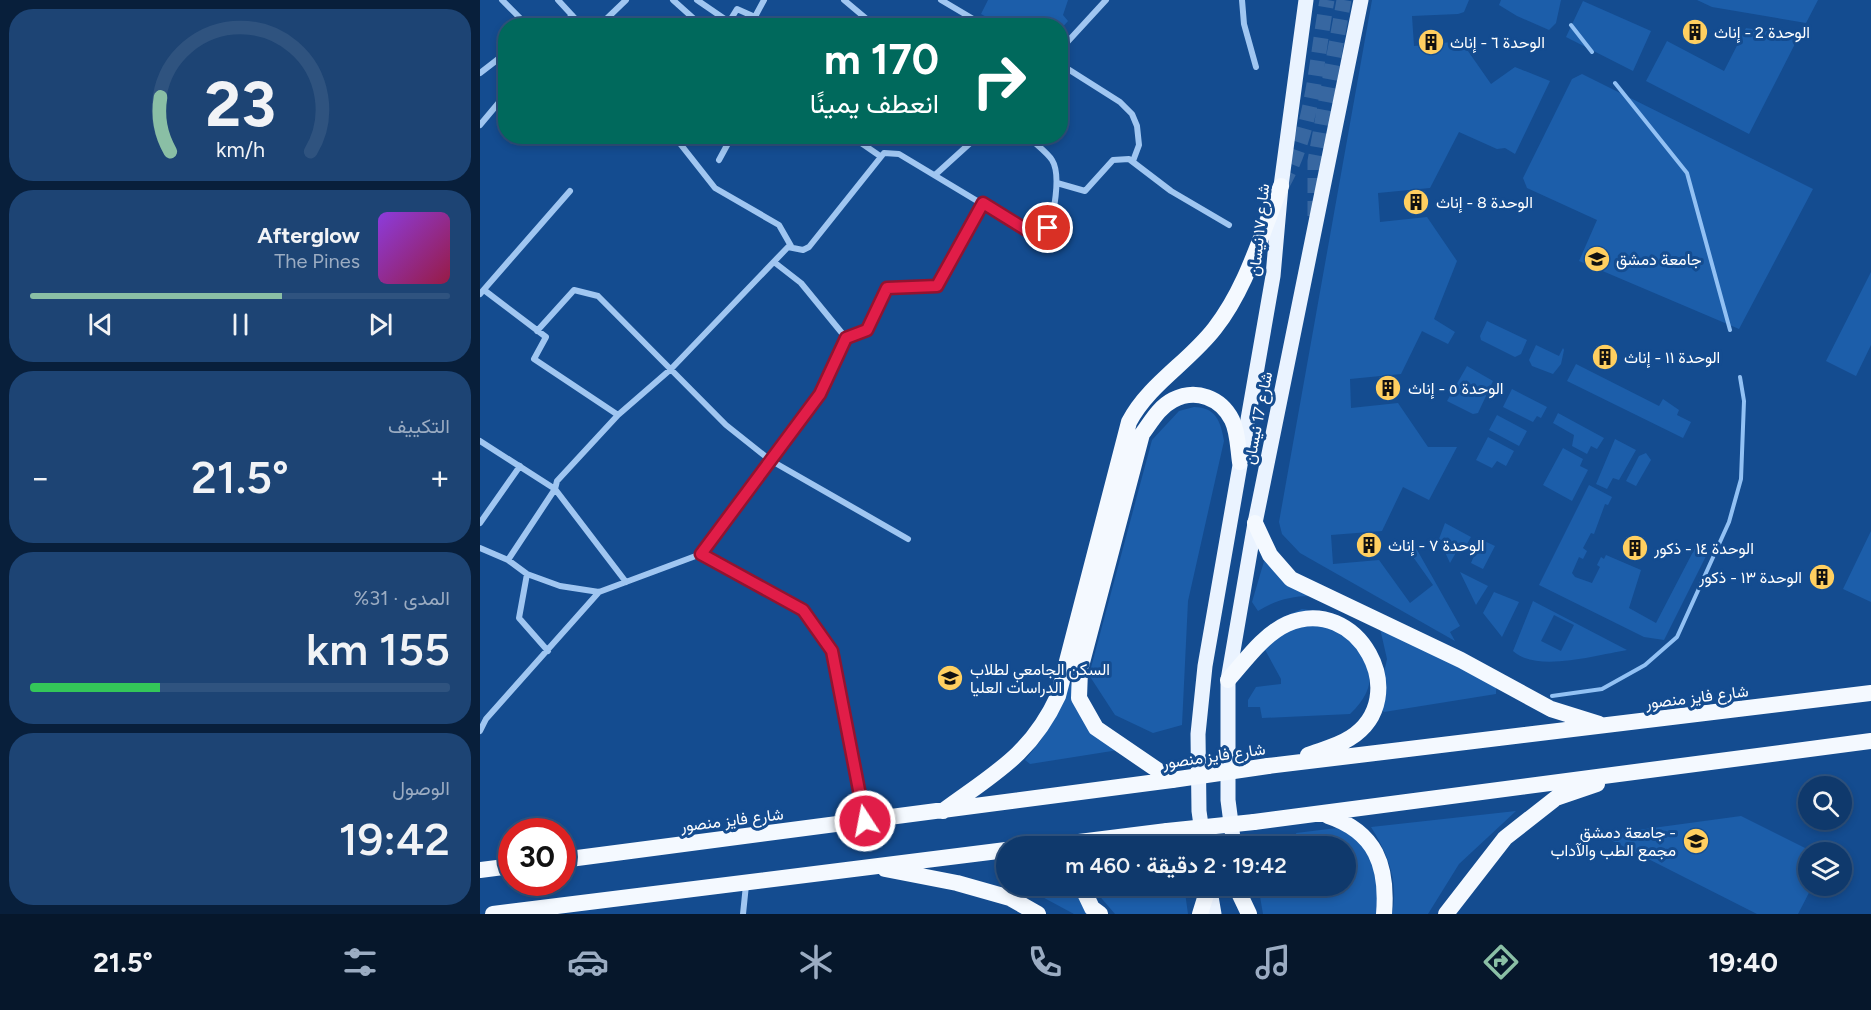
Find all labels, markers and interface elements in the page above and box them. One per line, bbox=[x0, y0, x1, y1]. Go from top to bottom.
building icon: الوحدة 2 - إناث bbox=[1680, 17, 1710, 47]
place label: الوحدة 2 - إناث bbox=[1714, 23, 1810, 43]
building icon: الوحدة ٦ - إناث bbox=[1416, 27, 1446, 57]
place label: الوحدة ٦ - إناث bbox=[1450, 33, 1545, 53]
text: 170 m bbox=[824, 34, 939, 85]
icon: right bbox=[960, 42, 1038, 120]
text: 23 bbox=[205, 67, 275, 142]
text: انعطف يمينًا bbox=[810, 87, 939, 120]
text: km/h bbox=[216, 137, 264, 162]
street label: شارع ١٧ نيسان bbox=[1245, 183, 1275, 277]
building icon: الوحدة 8 - إناث bbox=[1401, 187, 1431, 217]
place label: الوحدة 8 - إناث bbox=[1436, 193, 1533, 213]
pin bbox=[1022, 202, 1073, 253]
icon: arrive bbox=[1031, 211, 1064, 244]
text: Afterglow bbox=[257, 222, 360, 249]
school or university icon: جامعة دمشق bbox=[1582, 244, 1612, 274]
text: The Pines bbox=[274, 249, 360, 273]
place label: جامعة دمشق bbox=[1616, 250, 1702, 270]
icon: previous bbox=[84, 308, 117, 341]
icon: pause bbox=[224, 308, 257, 341]
icon: next bbox=[364, 308, 397, 341]
building icon: الوحدة ١١ - إناث bbox=[1590, 342, 1620, 372]
place label: الوحدة ١١ - إناث bbox=[1624, 348, 1720, 368]
street label: شارع 17 نيسان bbox=[1240, 370, 1278, 466]
building icon: الوحدة ٥ - إناث bbox=[1373, 373, 1403, 403]
place label: الوحدة ٥ - إناث bbox=[1408, 379, 1504, 399]
text: التكييف bbox=[388, 414, 450, 438]
text: 21.5° bbox=[191, 450, 289, 504]
text: − bbox=[30, 458, 51, 497]
text: + bbox=[429, 458, 450, 497]
building icon: الوحدة ٧ - إناث bbox=[1354, 530, 1384, 560]
building icon: الوحدة ١٤ - ذكور bbox=[1620, 533, 1650, 563]
place label: الوحدة ٧ - إناث bbox=[1388, 536, 1485, 556]
place label: الوحدة ١٤ - ذكور bbox=[1653, 539, 1754, 559]
building icon: الوحدة ١٣ - ذكور bbox=[1807, 562, 1837, 592]
place label: الوحدة ١٣ - ذكور bbox=[1698, 568, 1802, 588]
text: المدى · 31% bbox=[354, 586, 450, 610]
text: 155 km bbox=[306, 622, 450, 676]
place label: السكن الجامعي لطلاب الدراسات العليا bbox=[970, 660, 1110, 698]
school or university icon: السكن الجامعي لطلاب الدراسات العليا bbox=[935, 663, 965, 693]
street label: شارع فايز منصور bbox=[1643, 681, 1750, 715]
street label: شارع فايز منصور bbox=[1160, 739, 1267, 775]
text: الوصول bbox=[392, 776, 450, 800]
map controls bbox=[1798, 776, 1852, 896]
button: search bbox=[1798, 776, 1852, 830]
position arrow bbox=[833, 789, 897, 853]
street label: شارع فايز منصور bbox=[678, 804, 785, 838]
text: 19:42 bbox=[339, 812, 450, 866]
speed limit sign: 30 bbox=[498, 818, 576, 896]
place label: جامعة دمشق - مجمع الطب والآداب bbox=[1551, 823, 1676, 862]
school or university icon: جامعة دمشق - مجمع الطب والآداب bbox=[1681, 826, 1711, 856]
button: layers bbox=[1798, 842, 1852, 896]
text: 19:42 · 2 دقيقة · 460 m bbox=[1065, 852, 1287, 879]
icon: filters bbox=[339, 941, 381, 983]
icon: car bbox=[567, 941, 609, 983]
icon: climate bbox=[795, 941, 837, 983]
icon: phone bbox=[1024, 941, 1066, 983]
icon: music bbox=[1252, 941, 1294, 983]
icon: directions bbox=[1480, 941, 1522, 983]
text: 21.5° bbox=[93, 946, 153, 979]
text: 19:40 bbox=[1708, 946, 1778, 979]

